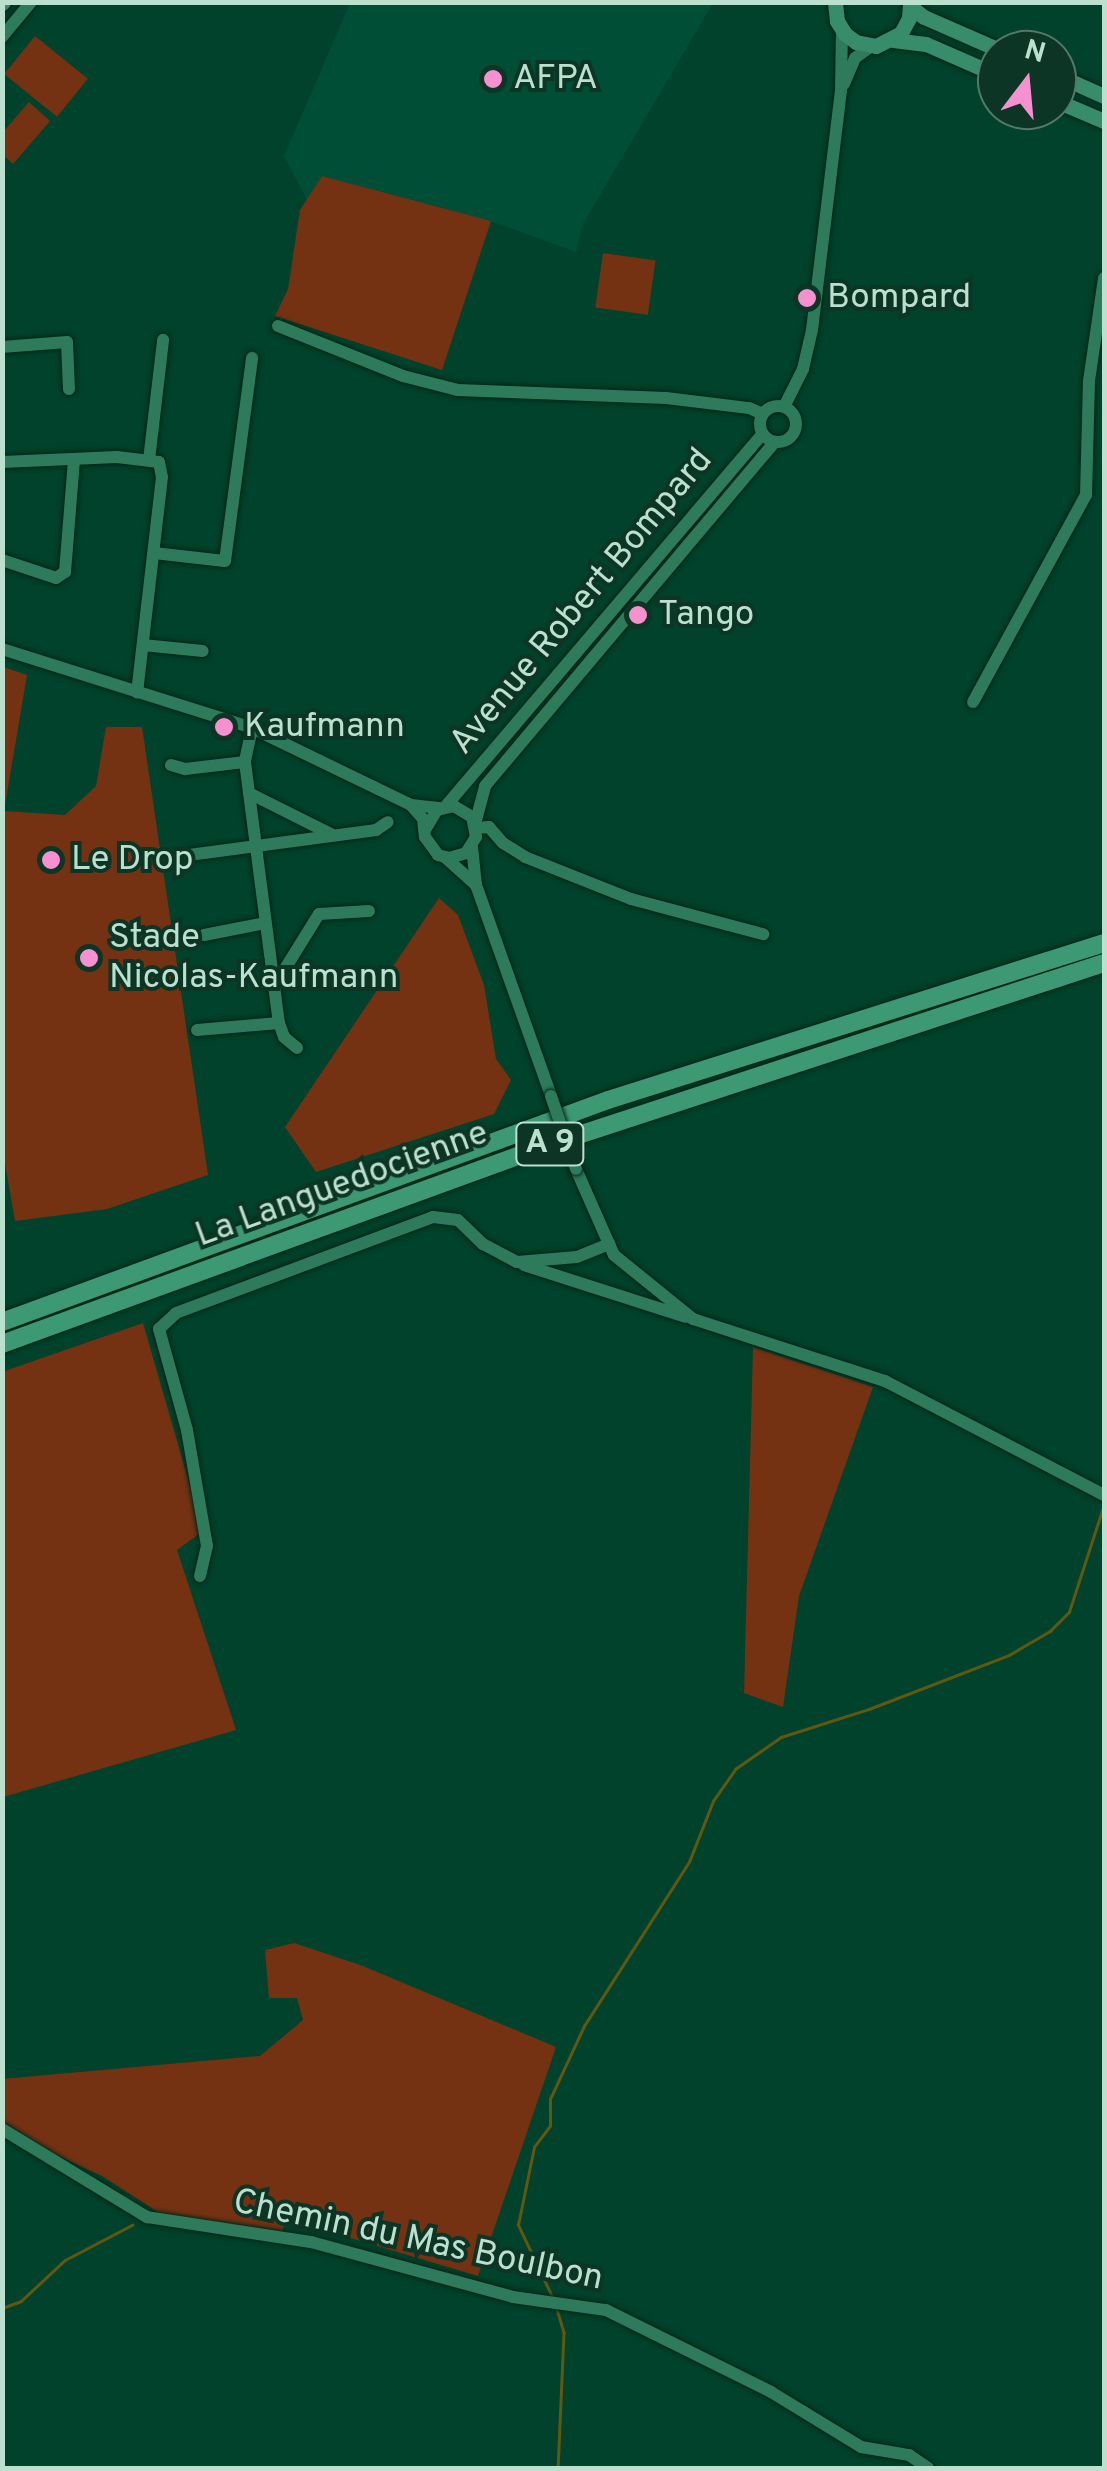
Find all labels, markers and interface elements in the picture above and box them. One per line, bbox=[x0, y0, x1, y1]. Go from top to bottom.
north arrow bbox=[977, 30, 1077, 130]
text: N bbox=[1020, 33, 1049, 73]
place label: AFPA bbox=[513, 58, 598, 100]
marker: AFPA bbox=[482, 68, 504, 90]
place label: Bompard bbox=[827, 277, 971, 319]
marker: Bompard bbox=[796, 287, 818, 309]
street label: Avenue Robert Bompard bbox=[442, 440, 722, 764]
place label: Tango bbox=[658, 594, 754, 636]
marker: Tango bbox=[627, 604, 649, 626]
place label: Kaufmann bbox=[244, 706, 405, 748]
marker: Kaufmann bbox=[213, 716, 235, 738]
place label: Le Drop bbox=[71, 839, 193, 881]
marker: Le Drop bbox=[40, 849, 62, 871]
place label: Stade Nicolas-Kaufmann bbox=[109, 917, 398, 999]
marker: Stade Nicolas-Kaufmann bbox=[78, 947, 100, 969]
street label: La Languedocienne bbox=[190, 1113, 494, 1257]
road number: A 9 bbox=[512, 1117, 588, 1171]
street label: Chemin du Mas Boulbon bbox=[229, 2181, 607, 2301]

